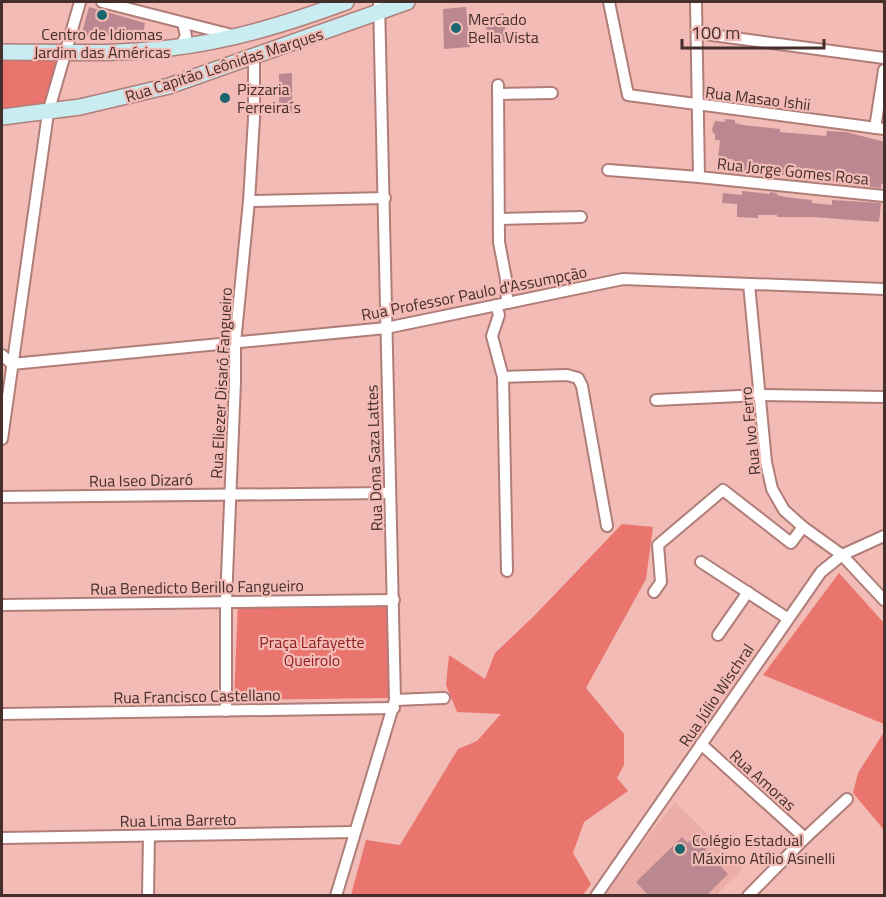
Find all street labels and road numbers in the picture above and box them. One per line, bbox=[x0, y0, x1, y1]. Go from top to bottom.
street label: Rua Capitão Leônidas Marques bbox=[122, 22, 326, 108]
street label: Rua Masao Ishii bbox=[704, 80, 812, 116]
street label: Rua Jorge Gomes Rosa bbox=[716, 151, 870, 191]
street label: Rua Professor Paulo d'Assumpção bbox=[359, 259, 589, 327]
street label: Rua Eliezer Disaró Fangueiro bbox=[204, 287, 238, 479]
street label: Rua Dona Saza Lattes bbox=[359, 384, 389, 532]
street label: Rua Ivo Ferro bbox=[733, 386, 767, 476]
street label: Rua Iseo Dizaró bbox=[89, 467, 193, 493]
street label: Rua Benedicto Berillo Fangueiro bbox=[90, 573, 304, 601]
street label: Rua Júlio Wischral bbox=[672, 639, 760, 751]
street label: Rua Francisco Castellano bbox=[113, 683, 281, 709]
street label: Rua Amoras bbox=[724, 744, 802, 816]
street label: Rua Lima Barreto bbox=[119, 807, 237, 833]

